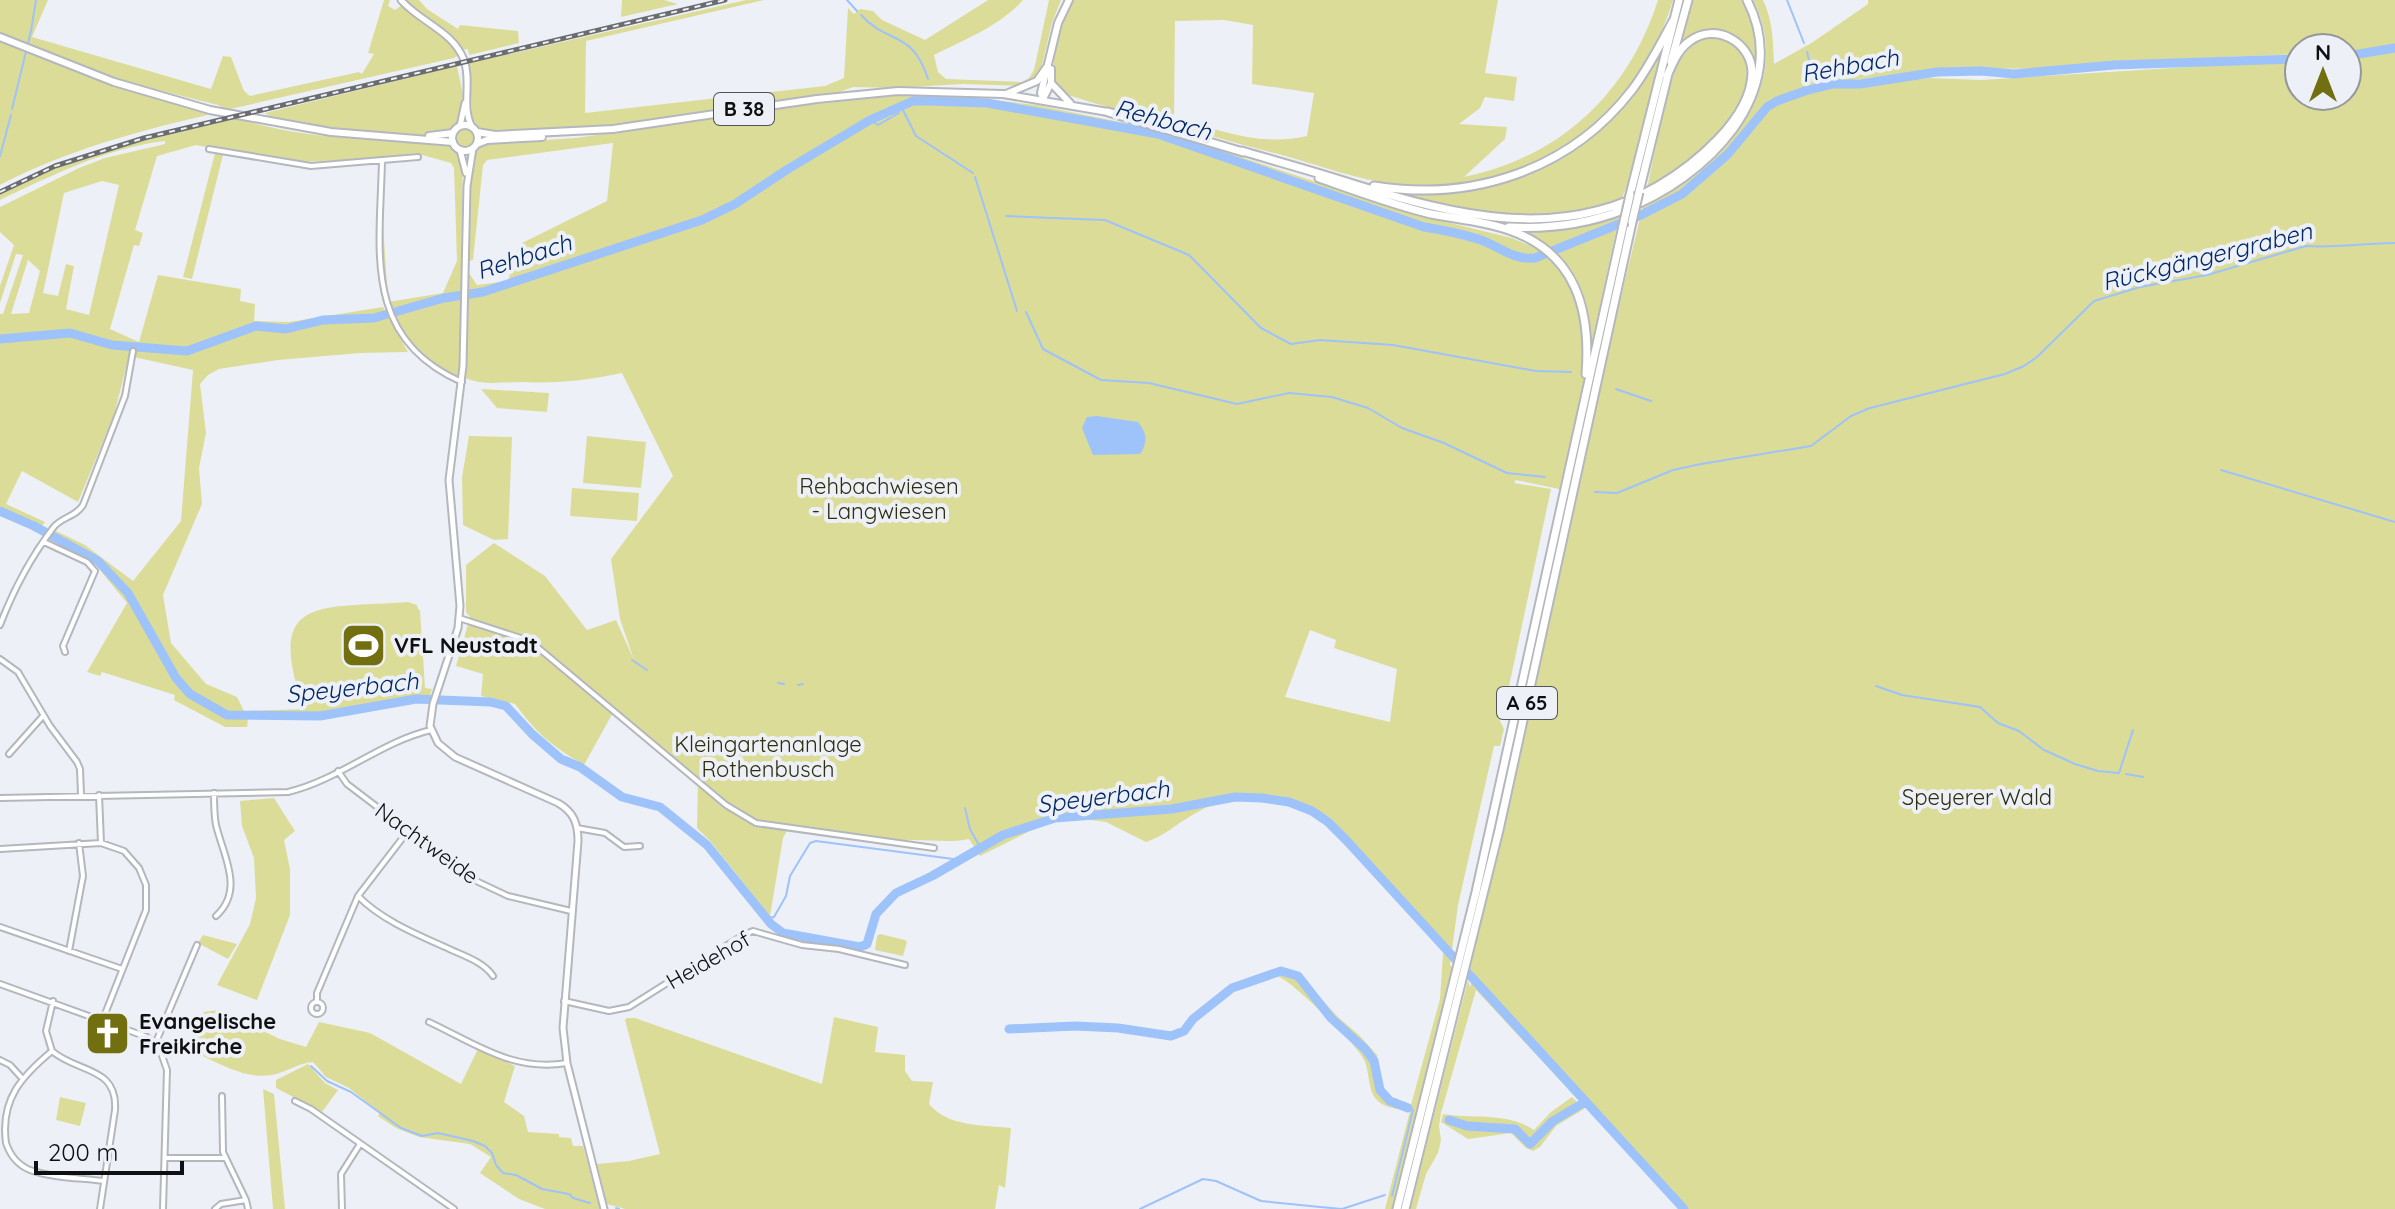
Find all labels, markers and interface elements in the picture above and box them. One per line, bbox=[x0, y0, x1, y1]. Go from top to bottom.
north arrow bbox=[2283, 32, 2363, 112]
text: N bbox=[2315, 38, 2331, 66]
water label: Rehbach bbox=[1799, 42, 1901, 88]
water label: Rehbach bbox=[1112, 92, 1215, 146]
road number: B 38 bbox=[714, 93, 774, 125]
water label: Rückgängergraben bbox=[2099, 215, 2316, 297]
water label: Rehbach bbox=[472, 226, 575, 286]
park label: Rehbachwiesen - Langwiesen bbox=[799, 472, 959, 525]
sports icon: VFL Neustadt bbox=[339, 621, 387, 669]
place label: VFL Neustadt bbox=[394, 631, 538, 659]
water label: Speyerbach bbox=[284, 665, 420, 709]
road number: A 65 bbox=[1497, 687, 1557, 719]
park label: Kleingartenanlage Rothenbusch bbox=[674, 730, 862, 783]
water label: Speyerbach bbox=[1035, 773, 1171, 819]
park label: Speyerer Wald bbox=[1902, 783, 2052, 811]
street label: Nachtweide bbox=[370, 796, 484, 890]
street label: Heidehof bbox=[661, 925, 755, 995]
place label: Evangelische Freikirche bbox=[139, 1007, 276, 1060]
church icon: Evangelische Freikirche bbox=[84, 1010, 132, 1058]
scale bar bbox=[36, 1125, 182, 1175]
text: 200 m bbox=[48, 1137, 118, 1167]

